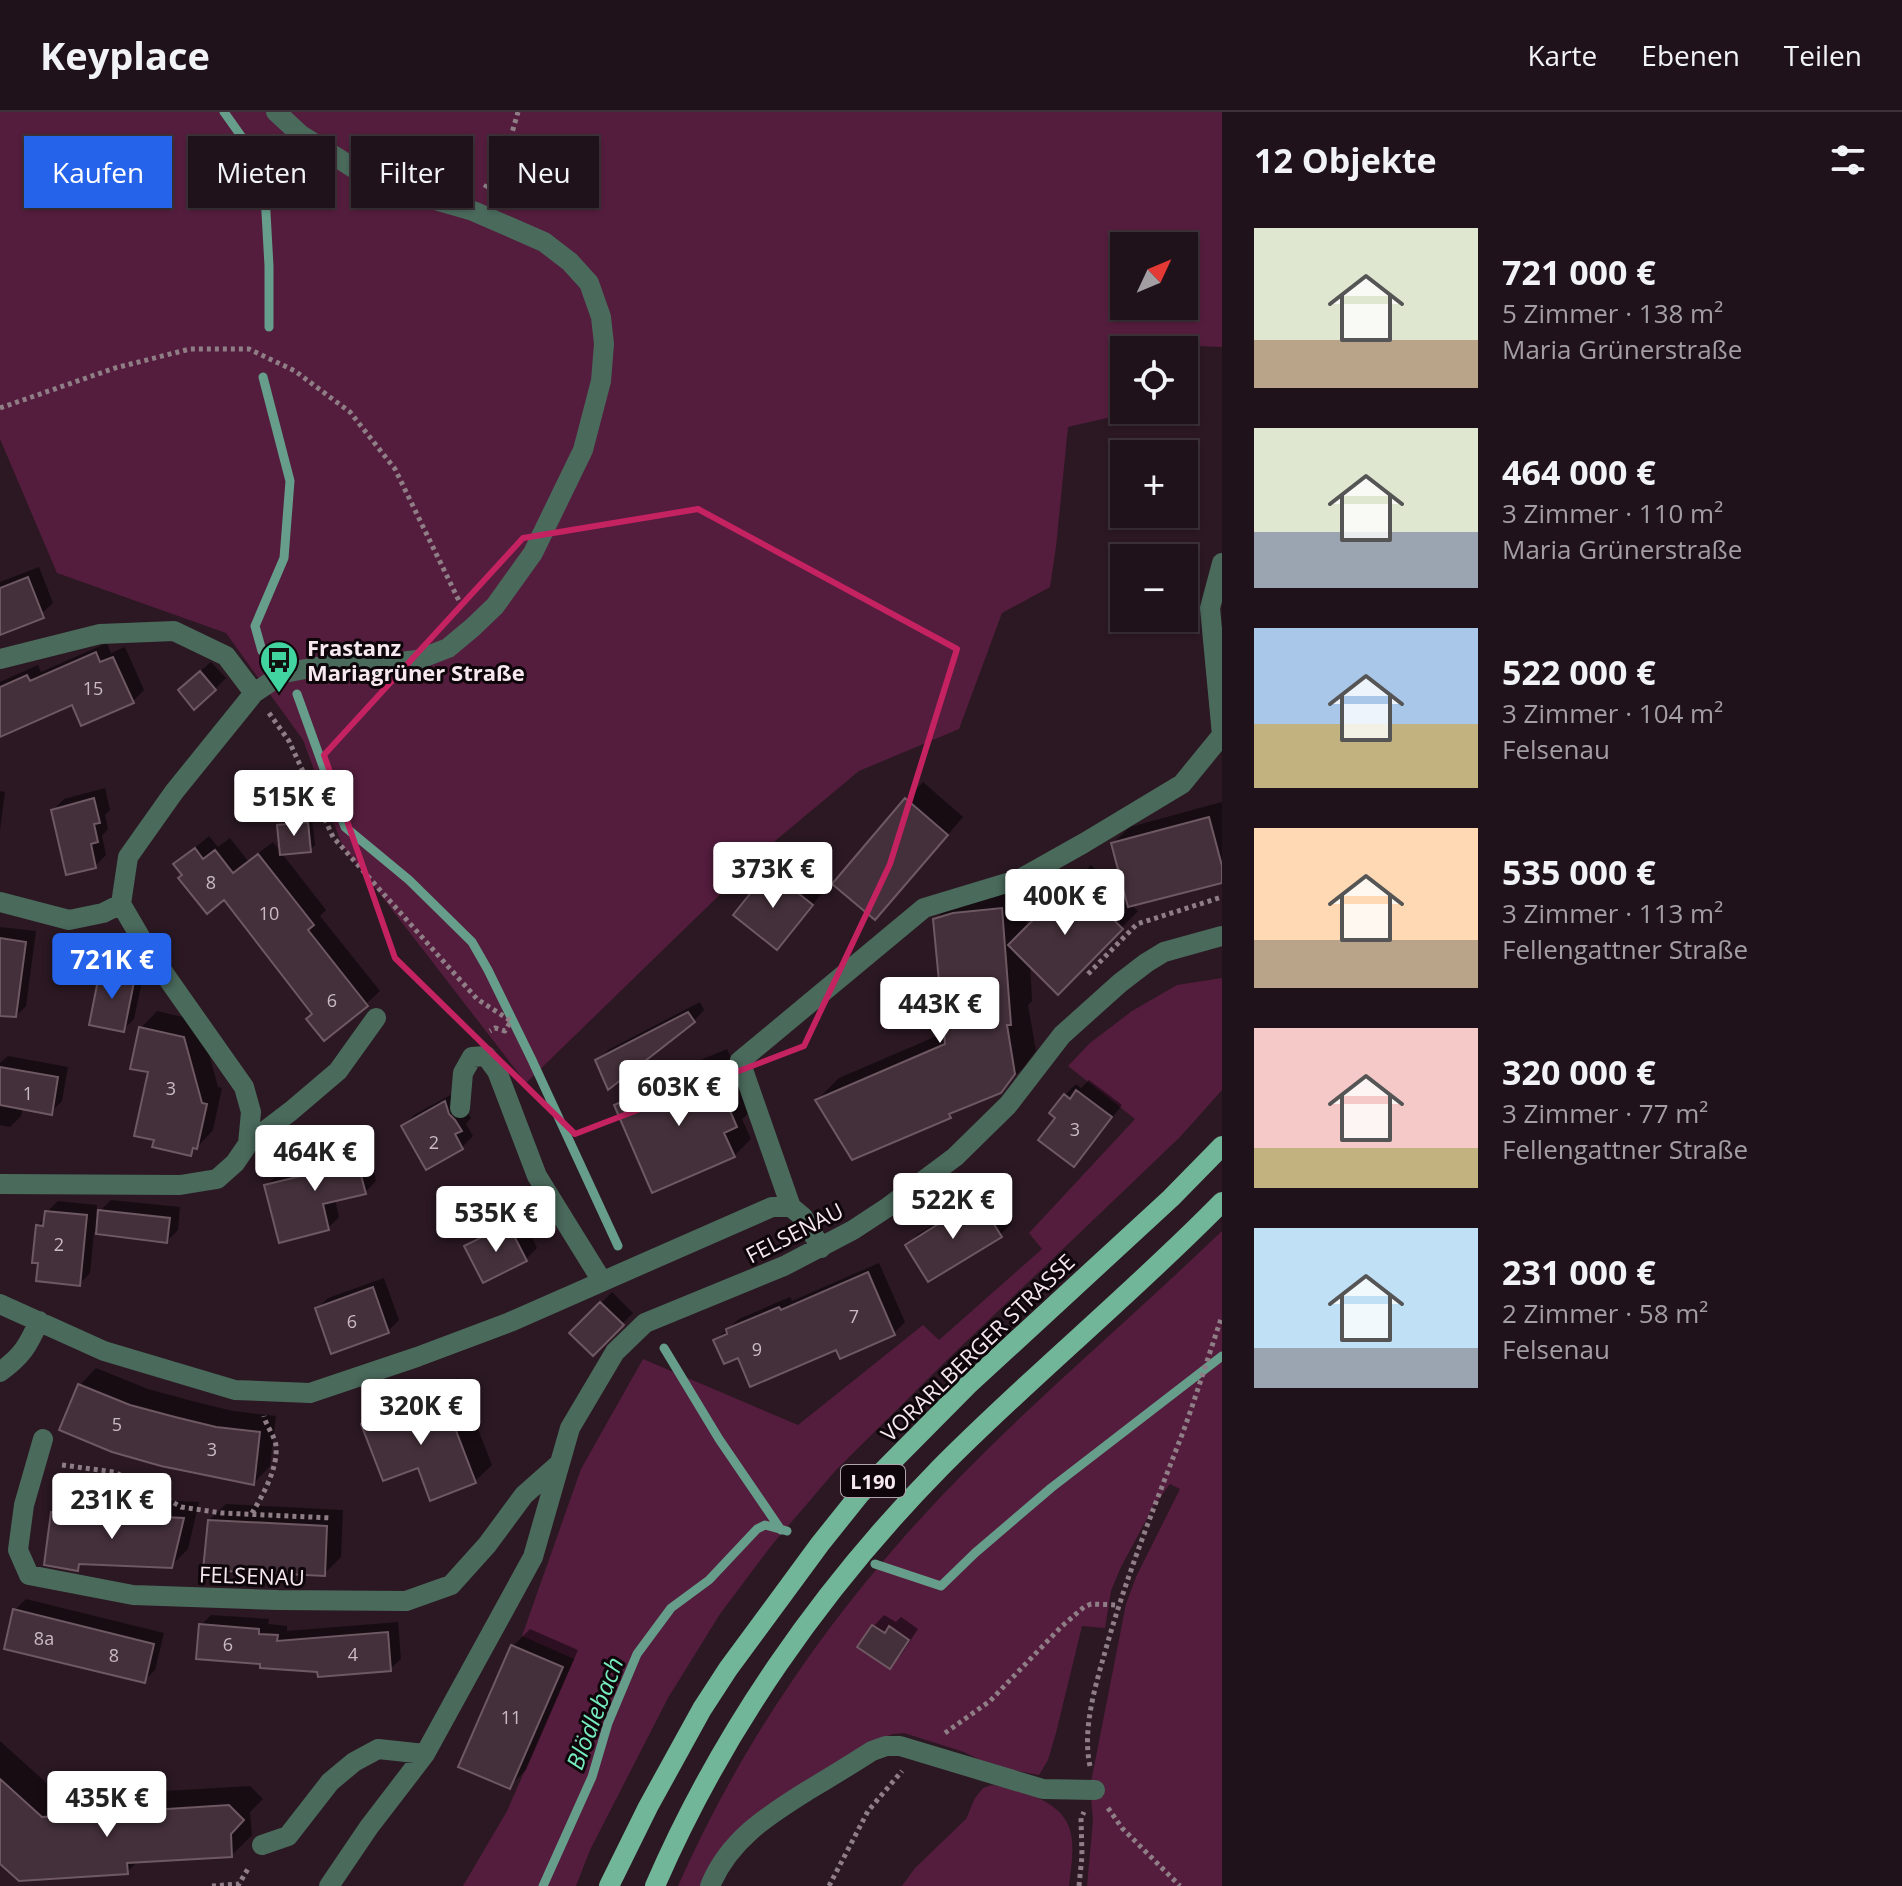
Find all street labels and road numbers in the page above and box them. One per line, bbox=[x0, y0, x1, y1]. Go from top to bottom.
street label: FELSENAU bbox=[740, 1195, 848, 1269]
street label: VORARLBERGER STRASSE bbox=[874, 1246, 1080, 1448]
road number: L190 bbox=[841, 1465, 905, 1497]
street label: FELSENAU bbox=[199, 1558, 305, 1592]

